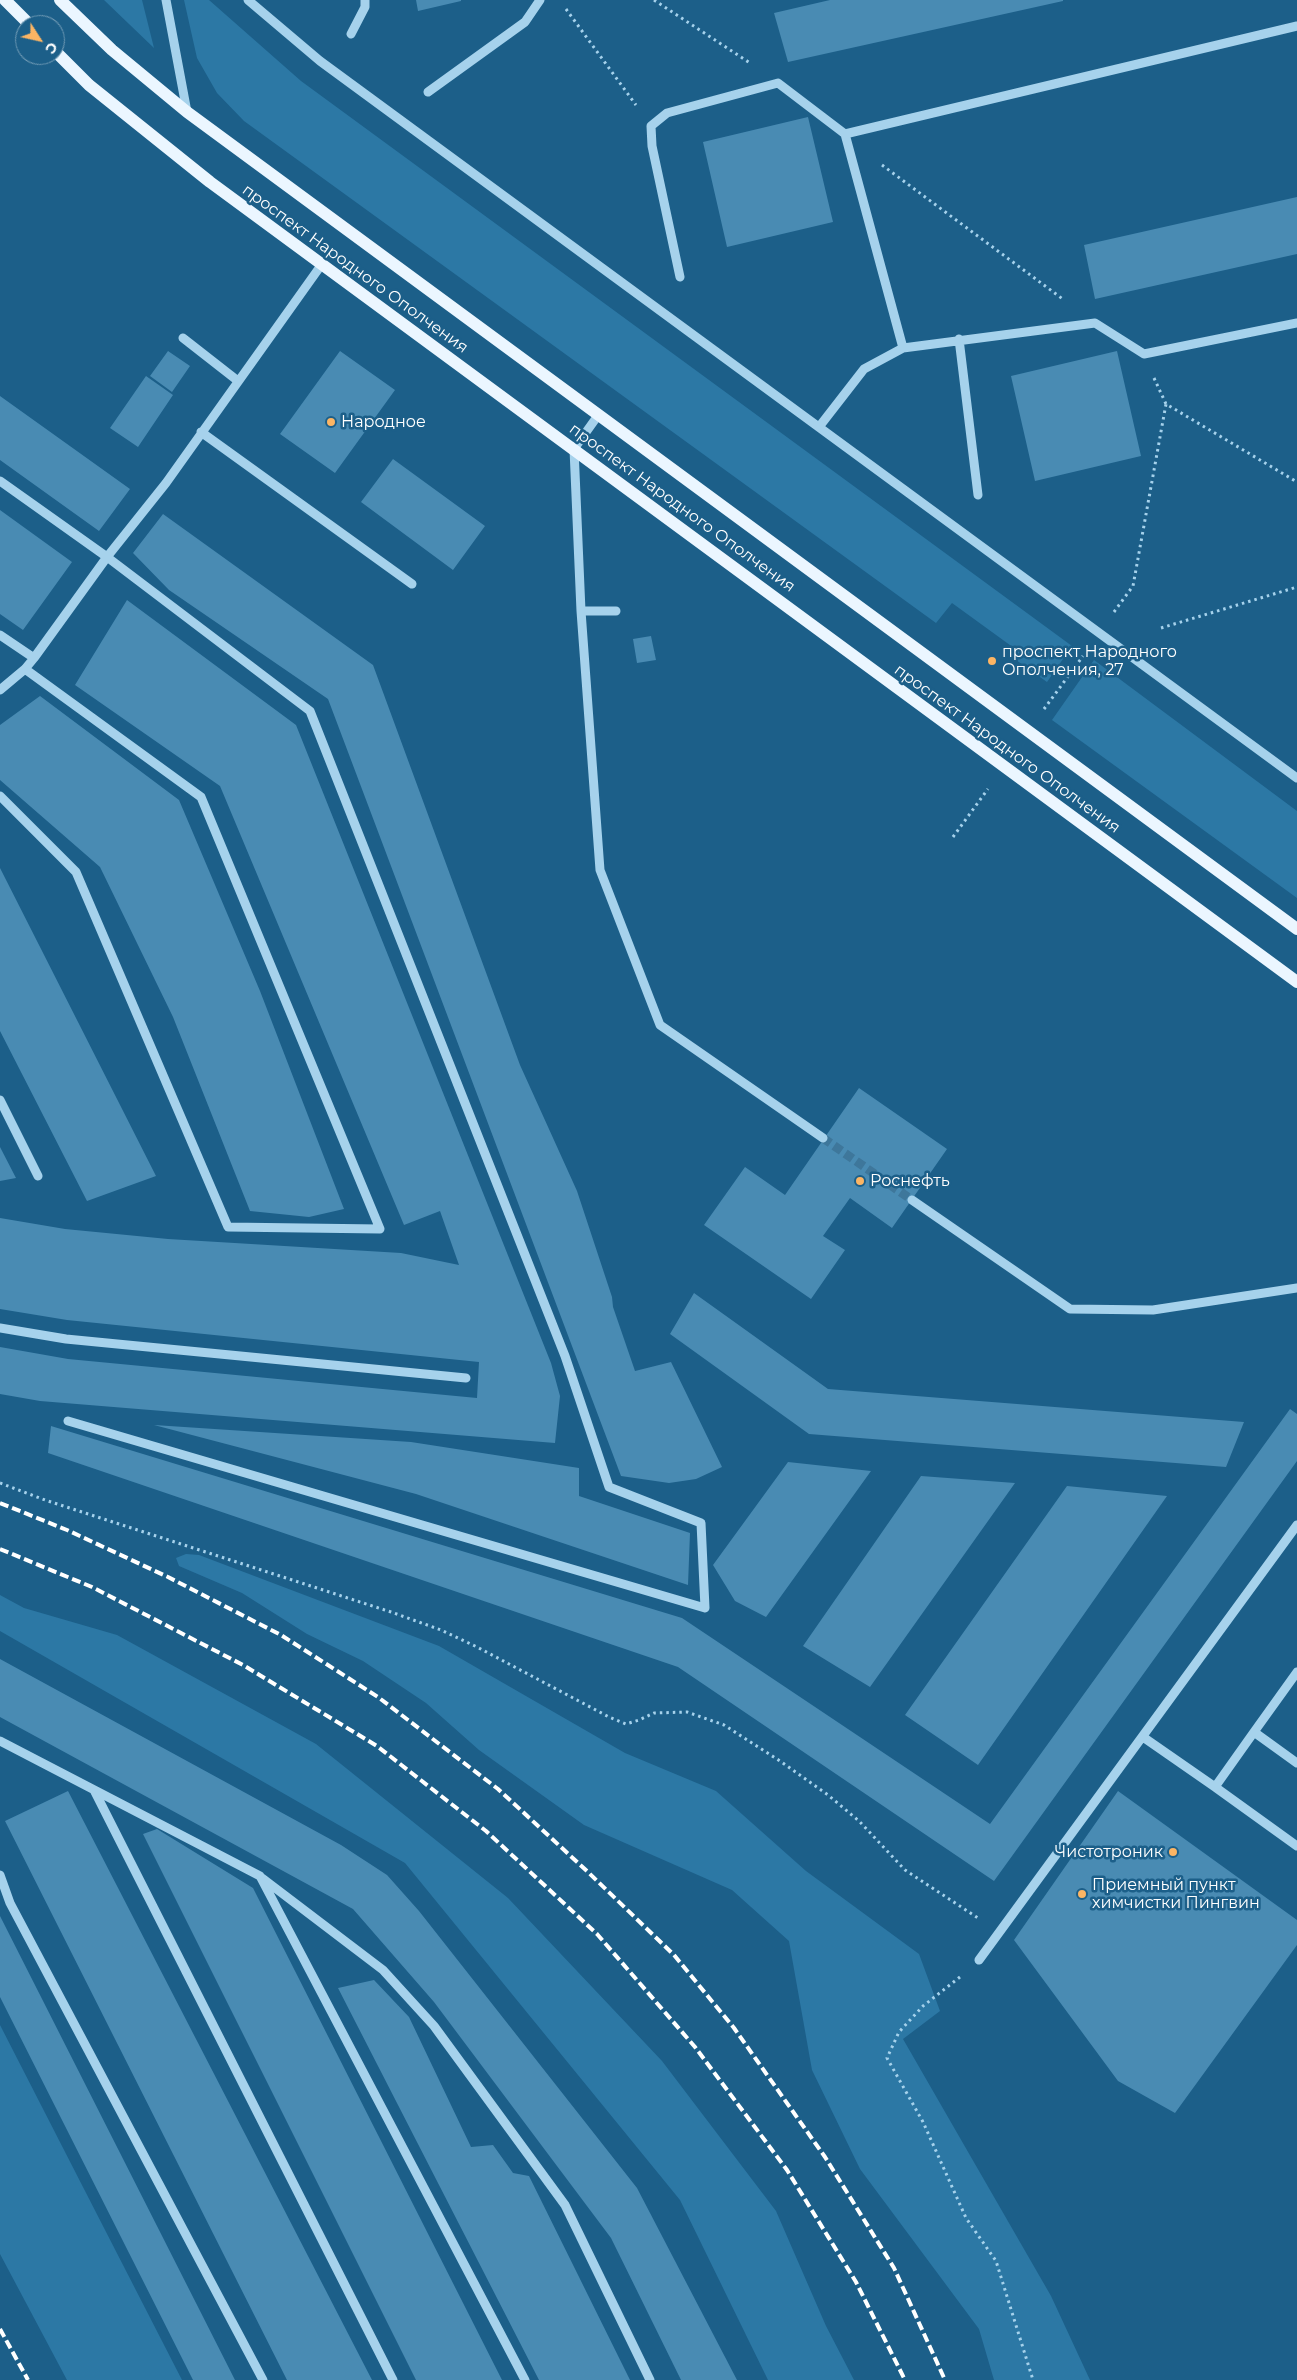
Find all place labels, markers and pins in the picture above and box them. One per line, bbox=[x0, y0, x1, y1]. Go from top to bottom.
place label: Народное bbox=[341, 412, 426, 432]
marker: Народное bbox=[325, 416, 337, 428]
place label: проспект Народного Ополчения, 27 bbox=[1002, 642, 1177, 680]
marker: проспект Народного Ополчения, 27 bbox=[986, 655, 998, 667]
place label: Роснефть bbox=[870, 1171, 950, 1191]
marker: Роснефть bbox=[854, 1175, 866, 1187]
place label: Чистотроник bbox=[1055, 1842, 1163, 1862]
marker: Чистотроник bbox=[1167, 1846, 1179, 1858]
place label: Приемный пункт химчистки Пингвин bbox=[1092, 1875, 1260, 1913]
marker: Приемный пункт химчистки Пингвин bbox=[1076, 1888, 1088, 1900]

